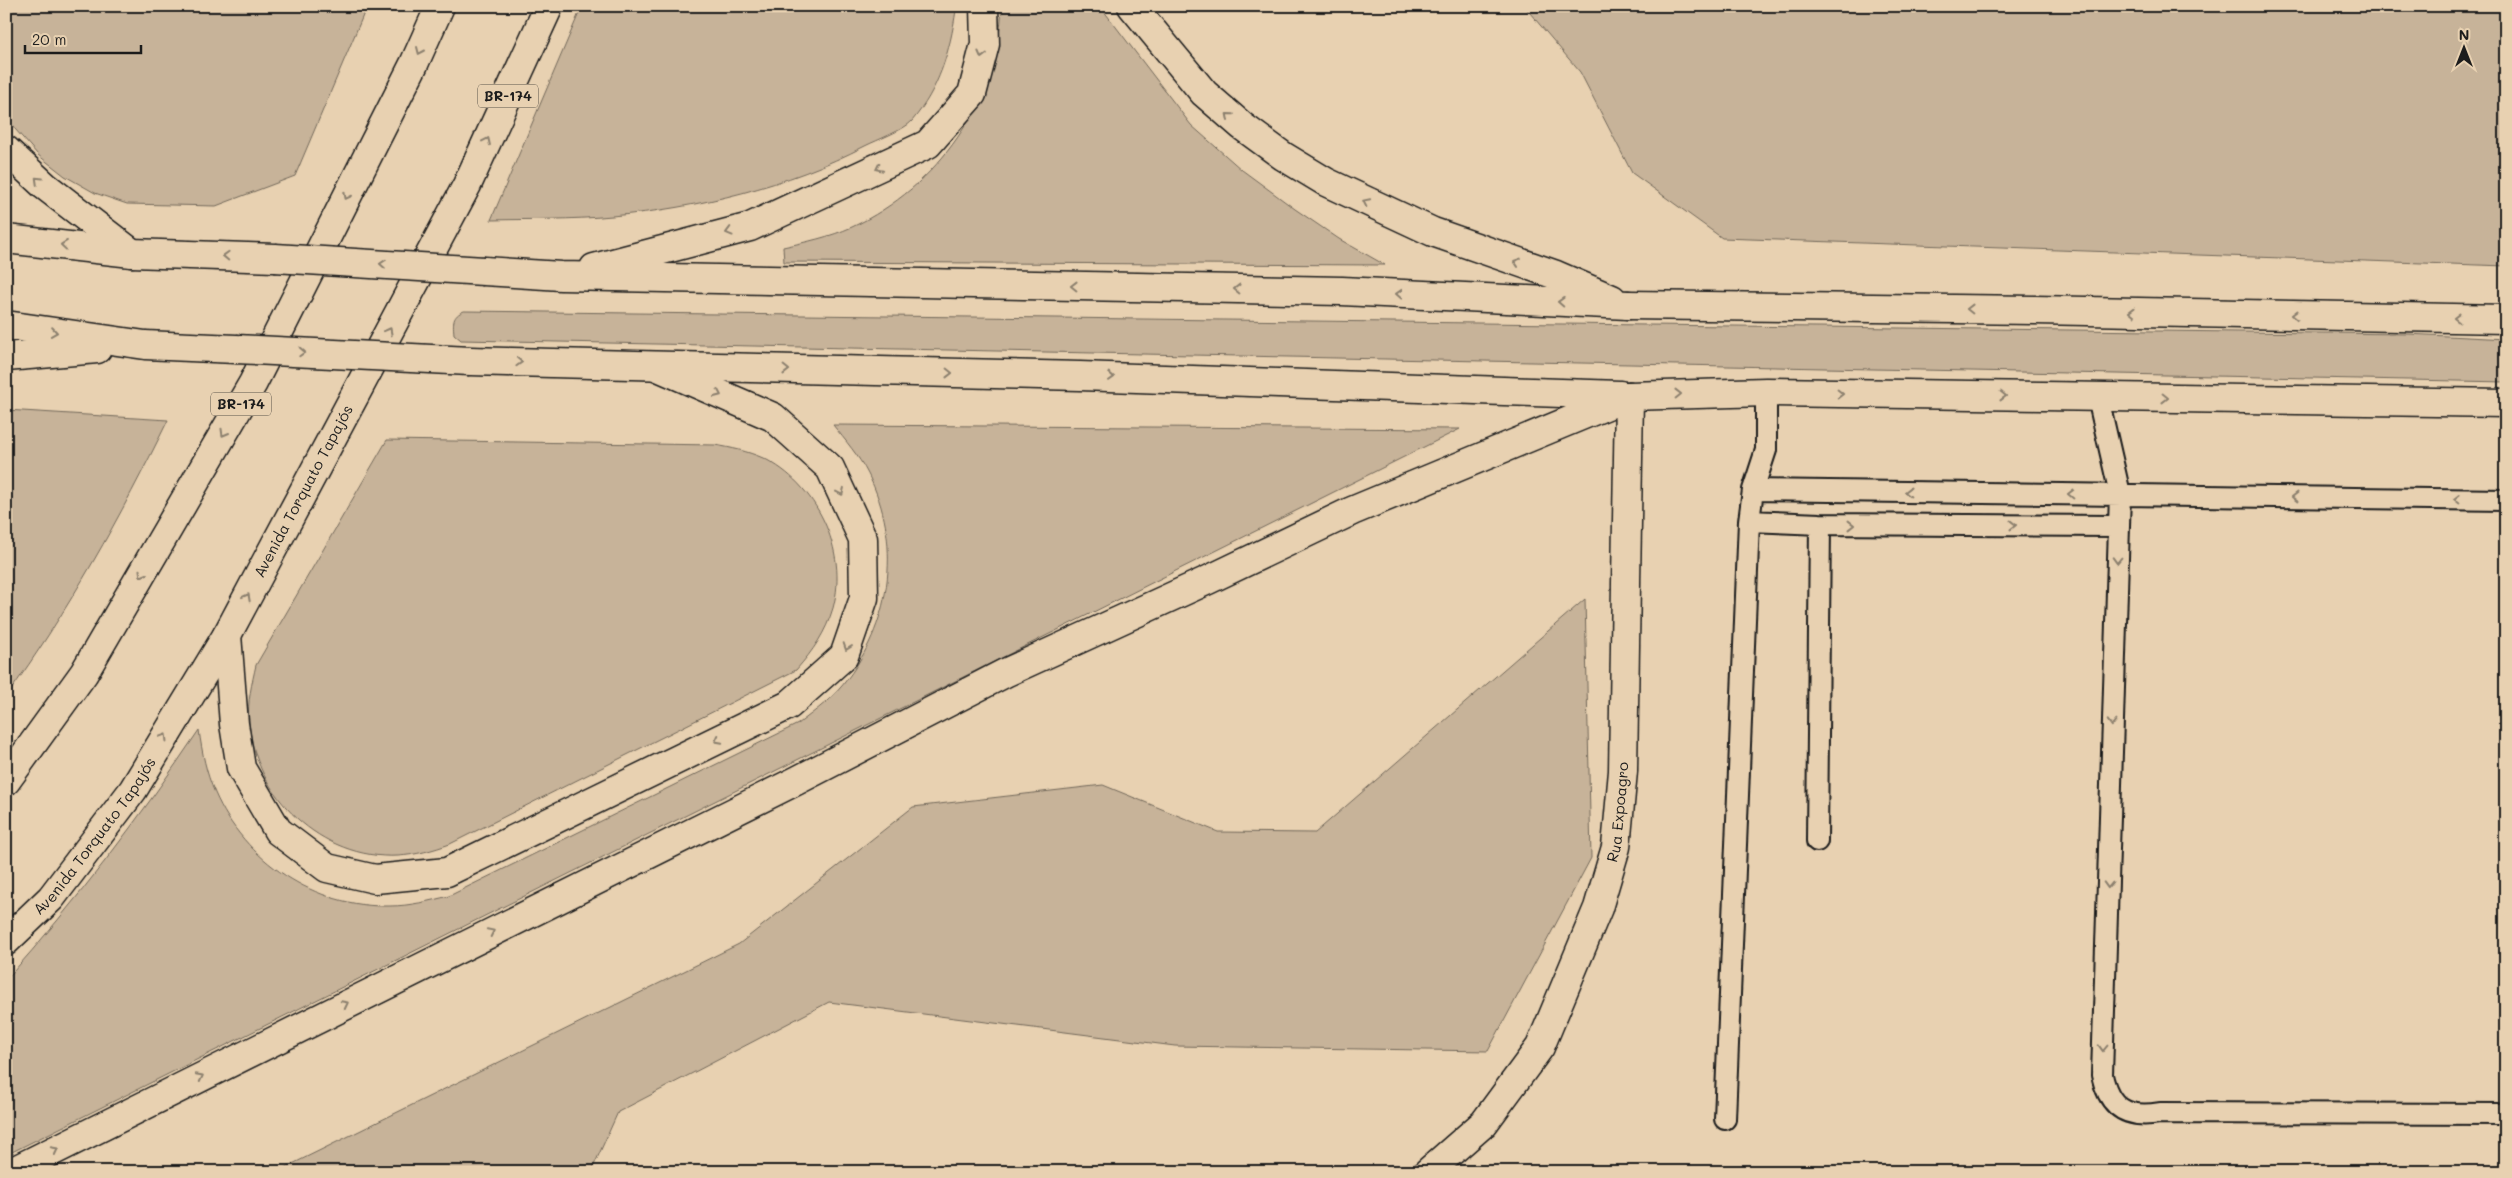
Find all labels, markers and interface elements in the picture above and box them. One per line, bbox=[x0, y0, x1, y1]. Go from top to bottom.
scale bar bbox=[25, 22, 141, 54]
north arrow bbox=[2440, 22, 2490, 72]
text: N bbox=[2459, 25, 2469, 44]
text: 20 m bbox=[32, 29, 66, 49]
one-way arrow bbox=[416, 46, 426, 55]
one-way arrow bbox=[977, 50, 988, 59]
road number: BR-174 bbox=[478, 84, 538, 108]
one-way arrow bbox=[1226, 112, 1235, 121]
one-way arrow bbox=[481, 137, 492, 146]
one-way arrow bbox=[875, 162, 884, 172]
one-way arrow bbox=[35, 177, 44, 186]
one-way arrow bbox=[343, 191, 353, 200]
one-way arrow bbox=[1363, 198, 1372, 208]
one-way arrow bbox=[725, 226, 734, 237]
one-way arrow bbox=[60, 240, 68, 251]
one-way arrow bbox=[222, 251, 230, 261]
one-way arrow bbox=[1514, 258, 1522, 268]
one-way arrow bbox=[378, 259, 386, 270]
one-way arrow bbox=[1070, 281, 1078, 291]
one-way arrow bbox=[1232, 284, 1240, 294]
one-way arrow bbox=[1395, 289, 1403, 300]
one-way arrow bbox=[1557, 297, 1565, 308]
one-way arrow bbox=[1965, 304, 1973, 314]
one-way arrow bbox=[2128, 307, 2136, 317]
one-way arrow bbox=[2290, 310, 2298, 320]
one-way arrow bbox=[2453, 313, 2460, 323]
one-way arrow bbox=[51, 326, 59, 337]
one-way arrow bbox=[383, 327, 393, 336]
one-way arrow bbox=[299, 347, 307, 358]
one-way arrow bbox=[515, 357, 523, 368]
one-way arrow bbox=[782, 365, 790, 375]
one-way arrow bbox=[945, 368, 953, 379]
one-way arrow bbox=[1107, 372, 1115, 383]
one-way arrow bbox=[713, 387, 722, 398]
one-way arrow bbox=[1836, 388, 1844, 399]
one-way arrow bbox=[1674, 389, 1682, 400]
one-way arrow bbox=[1999, 391, 2007, 401]
road number: BR-174 bbox=[211, 392, 271, 416]
one-way arrow bbox=[2161, 393, 2169, 404]
street label: Avenida Torquato Tapajós bbox=[249, 401, 357, 581]
one-way arrow bbox=[220, 428, 230, 437]
one-way arrow bbox=[835, 487, 845, 496]
one-way arrow bbox=[1904, 487, 1912, 497]
one-way arrow bbox=[2067, 489, 2074, 499]
one-way arrow bbox=[2290, 491, 2298, 502]
one-way arrow bbox=[2453, 494, 2460, 504]
one-way arrow bbox=[1847, 519, 1855, 530]
one-way arrow bbox=[2010, 520, 2017, 530]
one-way arrow bbox=[2112, 557, 2122, 565]
one-way arrow bbox=[138, 568, 148, 577]
one-way arrow bbox=[241, 594, 251, 603]
one-way arrow bbox=[843, 643, 853, 651]
one-way arrow bbox=[2107, 719, 2117, 727]
one-way arrow bbox=[158, 734, 168, 743]
one-way arrow bbox=[714, 734, 723, 744]
street label: Avenida Torquato Tapajós bbox=[29, 753, 160, 919]
street label: Rua Expoagro bbox=[1601, 762, 1632, 864]
one-way arrow bbox=[2102, 881, 2113, 889]
one-way arrow bbox=[486, 928, 495, 938]
one-way arrow bbox=[340, 1000, 349, 1010]
one-way arrow bbox=[2098, 1044, 2108, 1052]
one-way arrow bbox=[195, 1073, 204, 1083]
one-way arrow bbox=[50, 1146, 59, 1156]

